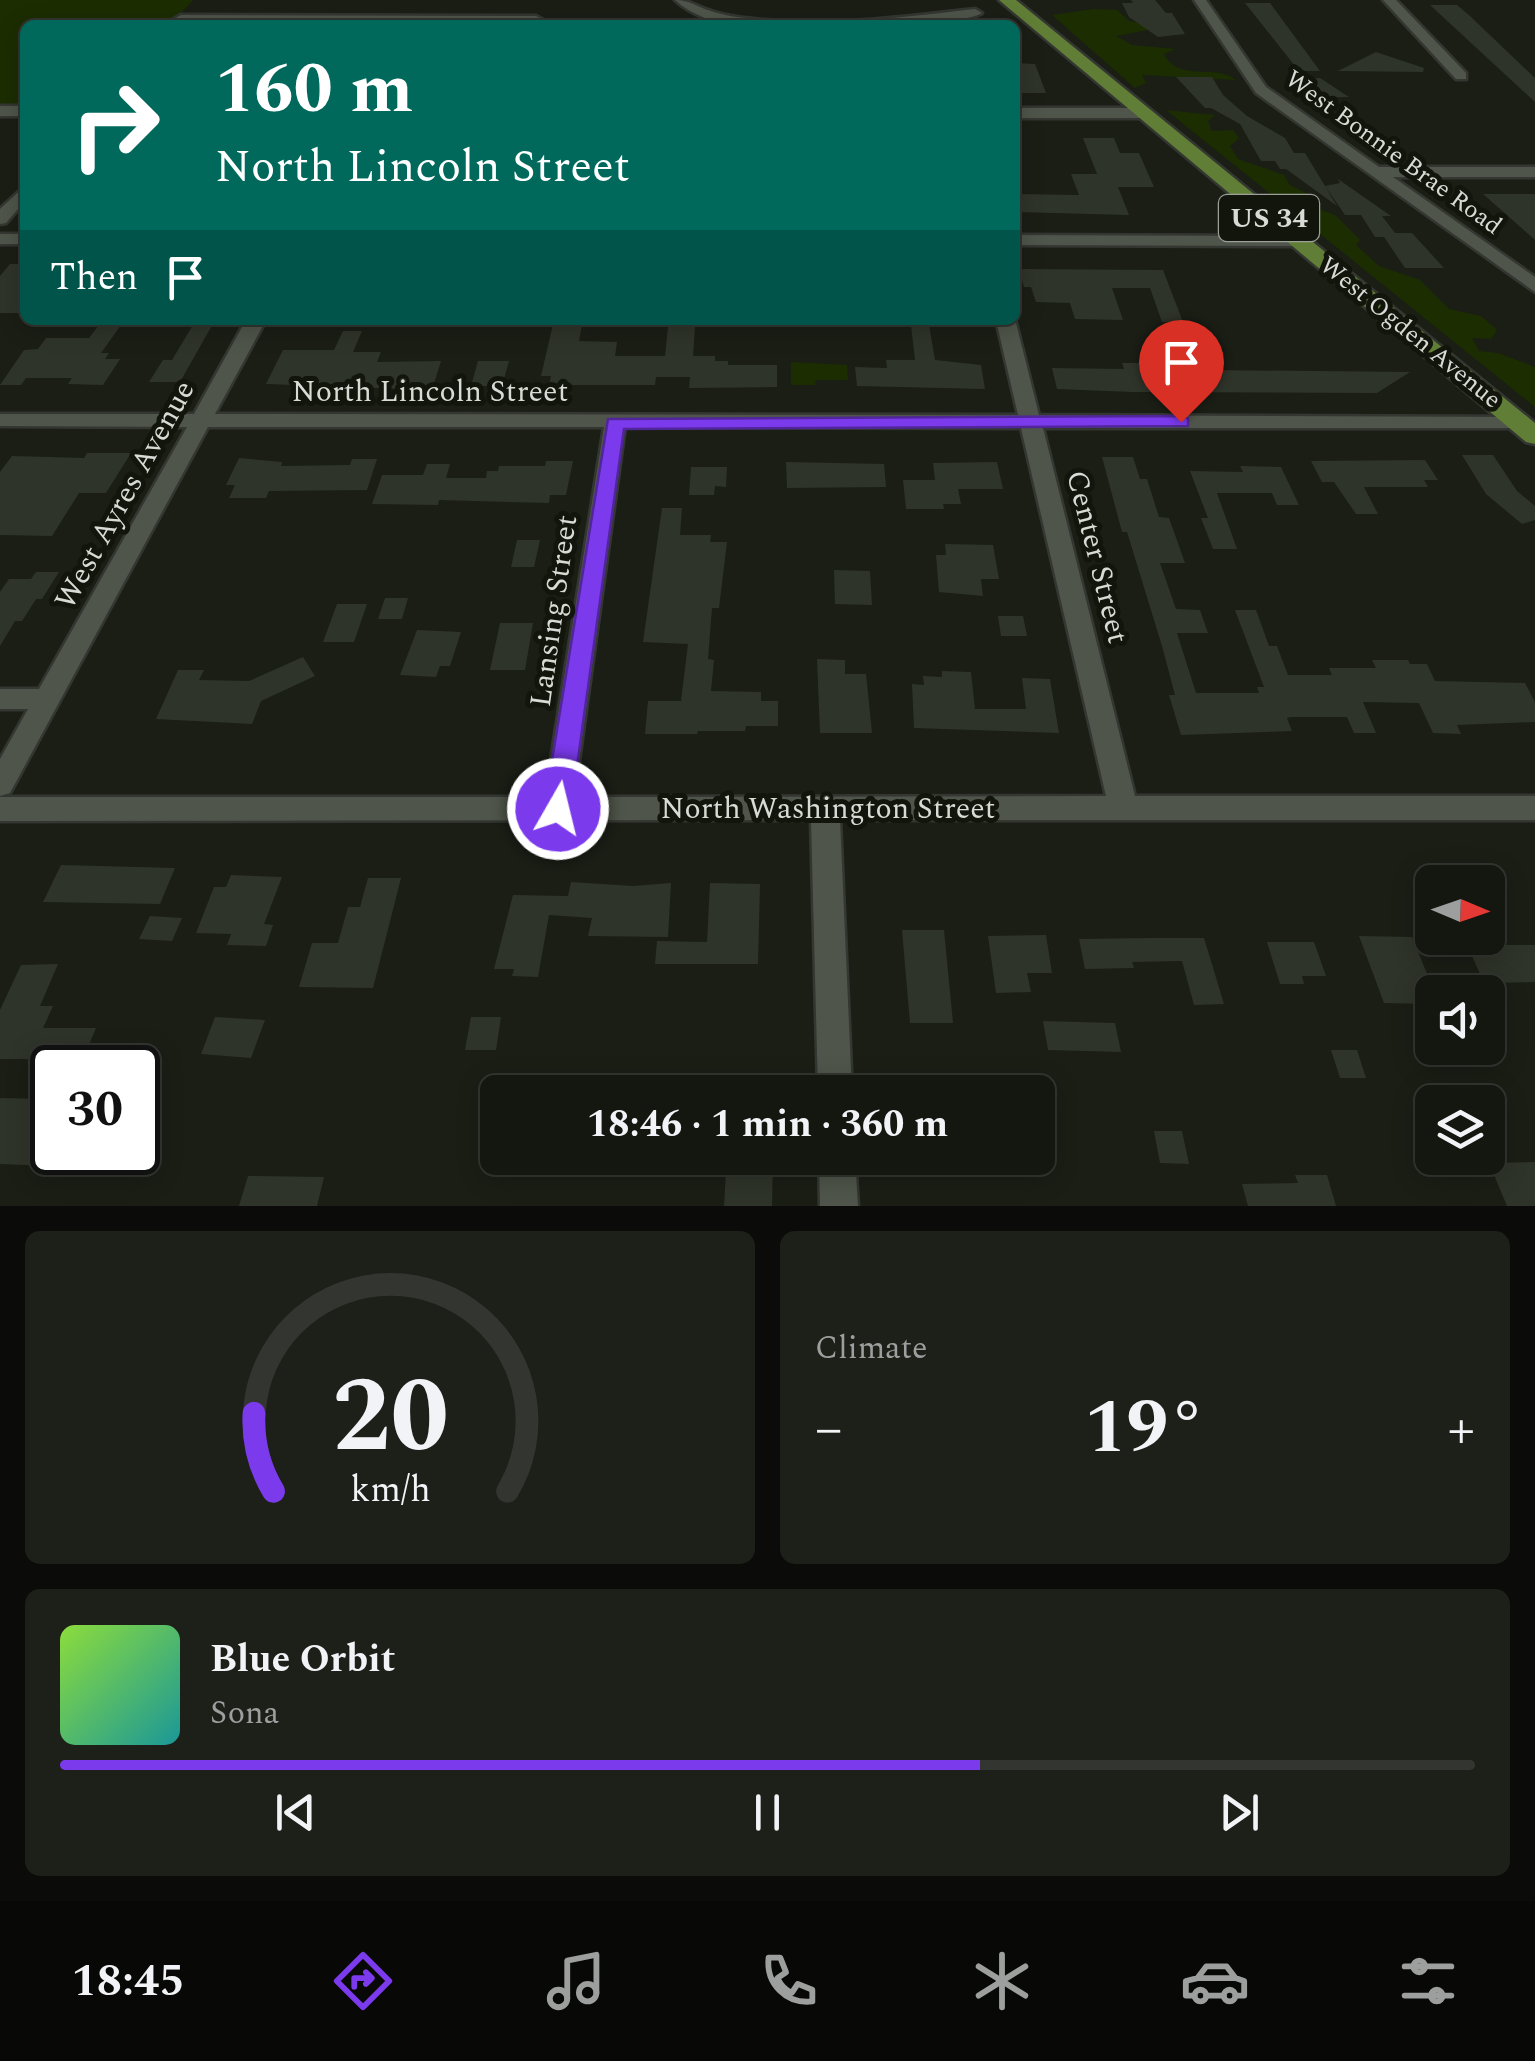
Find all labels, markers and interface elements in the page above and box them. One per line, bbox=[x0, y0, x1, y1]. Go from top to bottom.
text: 160 m bbox=[215, 37, 413, 143]
icon: right bbox=[50, 60, 180, 190]
street label: West Bonnie Brae Road bbox=[1276, 61, 1510, 245]
text: North Lincoln Street bbox=[215, 133, 630, 202]
road number: US 34 bbox=[1219, 195, 1319, 241]
street label: West Ogden Avenue bbox=[1311, 248, 1509, 418]
text: Then bbox=[50, 249, 138, 307]
icon: arrive bbox=[158, 250, 213, 305]
pin bbox=[1139, 320, 1224, 423]
icon: arrive bbox=[1154, 335, 1209, 390]
street label: North Lincoln Street bbox=[292, 369, 568, 415]
street label: West Ayres Avenue bbox=[43, 372, 207, 618]
street label: Center Street bbox=[1053, 466, 1141, 648]
street label: Lansing Street bbox=[518, 512, 590, 710]
position arrow bbox=[506, 757, 610, 861]
street label: North Washington Street bbox=[660, 786, 996, 832]
north arrow bbox=[1415, 865, 1505, 955]
map controls bbox=[1415, 865, 1505, 1175]
button: sound bbox=[1415, 975, 1505, 1065]
speed limit sign: 30 bbox=[30, 1045, 160, 1175]
button: layers bbox=[1415, 1085, 1505, 1175]
text: 18:46 · 1 min · 360 m bbox=[587, 1096, 948, 1154]
text: Climate bbox=[815, 1324, 927, 1373]
text: 20 bbox=[332, 1339, 448, 1497]
text: 19° bbox=[1084, 1372, 1206, 1486]
text: − bbox=[815, 1388, 843, 1471]
text: + bbox=[1447, 1388, 1475, 1471]
text: km/h bbox=[350, 1463, 430, 1518]
text: Blue Orbit bbox=[210, 1631, 395, 1689]
text: Sona bbox=[210, 1689, 279, 1738]
icon: previous bbox=[268, 1785, 323, 1840]
icon: pause bbox=[740, 1785, 795, 1840]
icon: next bbox=[1212, 1785, 1267, 1840]
icon: directions bbox=[328, 1946, 398, 2016]
icon: music bbox=[541, 1946, 611, 2016]
icon: phone bbox=[754, 1946, 824, 2016]
icon: climate bbox=[967, 1946, 1037, 2016]
icon: car bbox=[1180, 1946, 1250, 2016]
icon: filters bbox=[1393, 1946, 1463, 2016]
text: 18:45 bbox=[72, 1947, 185, 2016]

